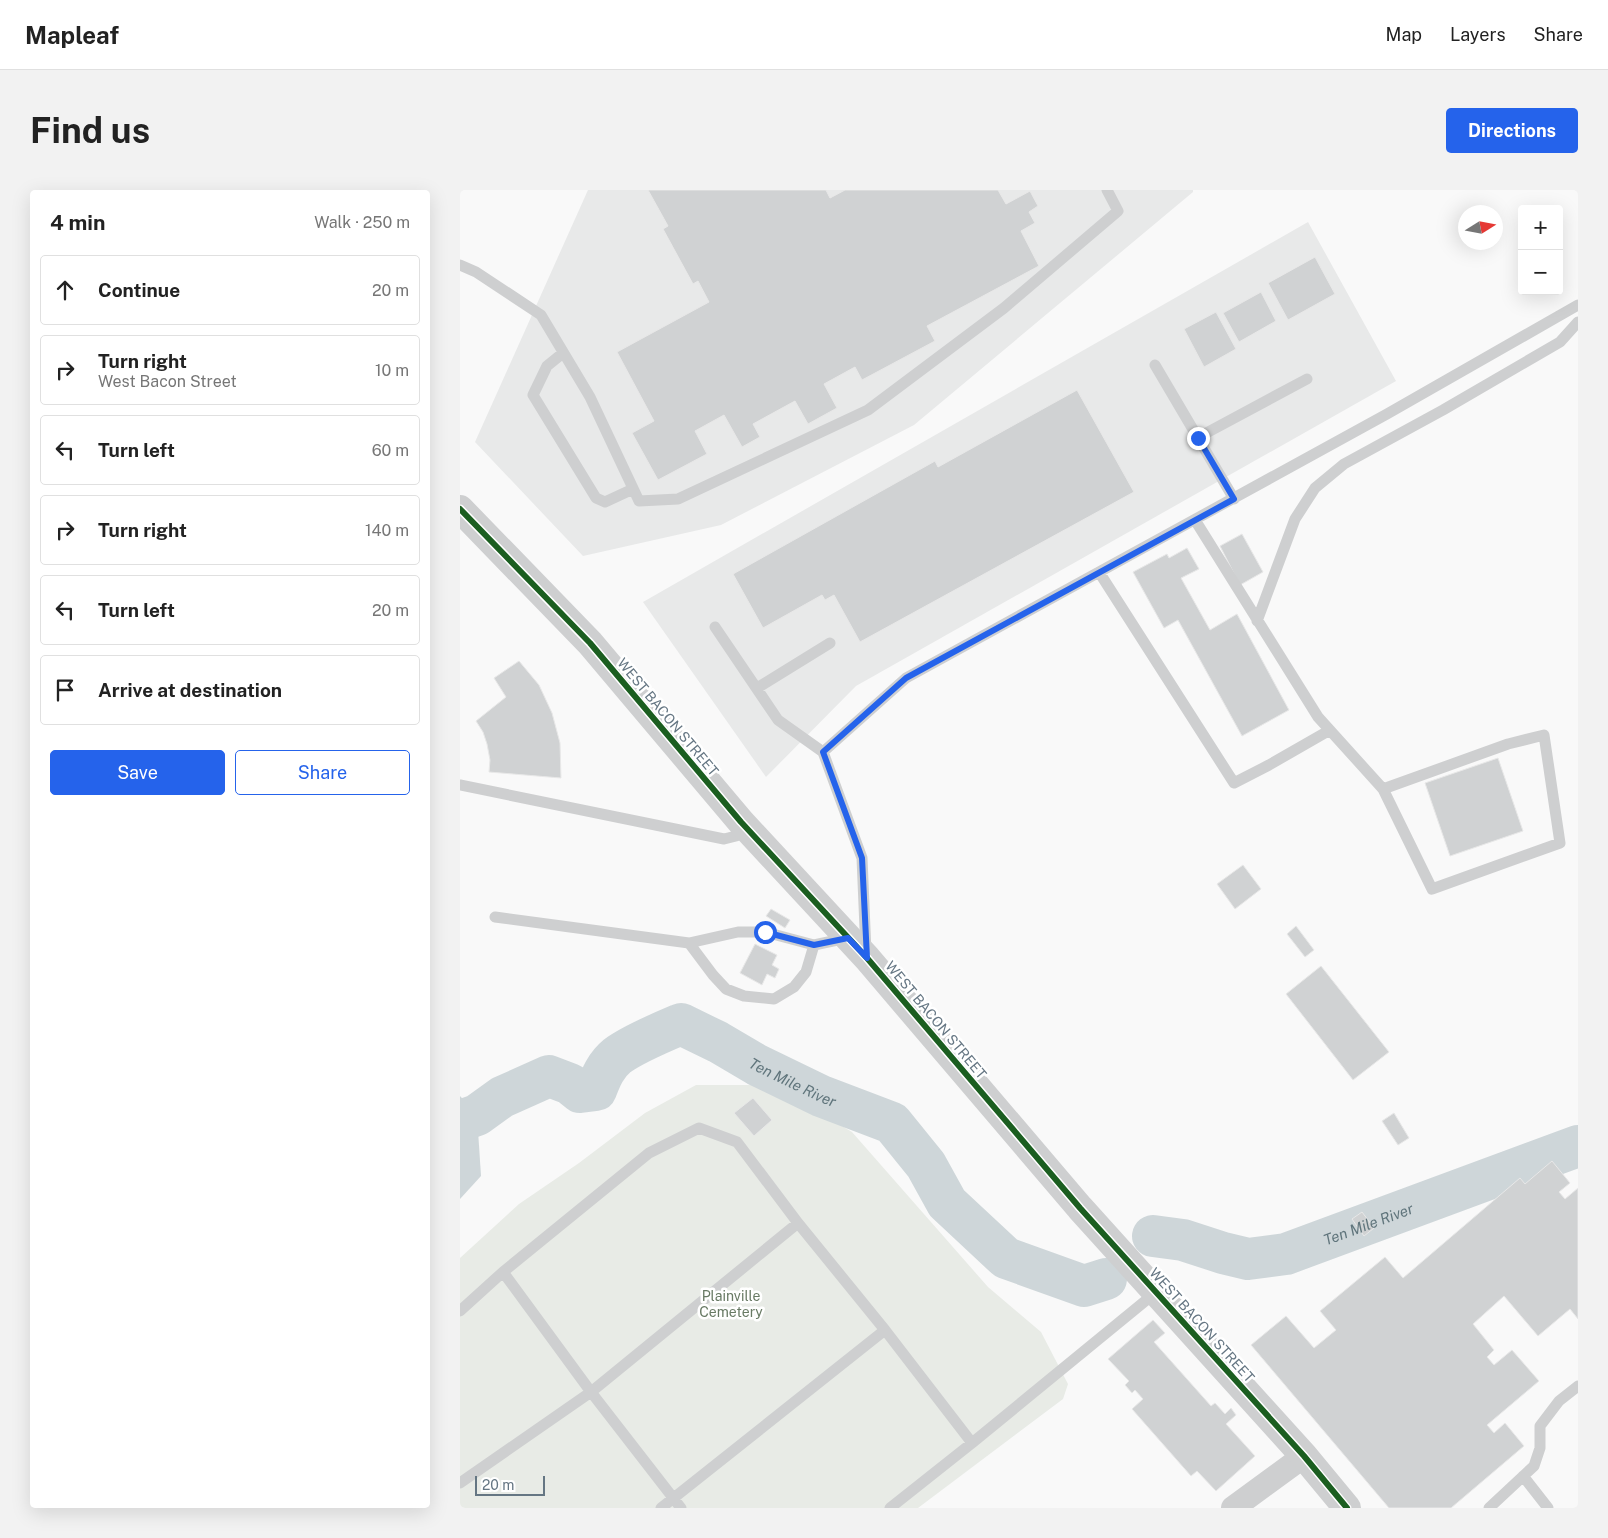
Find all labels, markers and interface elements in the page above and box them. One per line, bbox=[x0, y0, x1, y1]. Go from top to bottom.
text: Mapleaf bbox=[25, 21, 119, 49]
text: Map bbox=[1386, 24, 1422, 45]
text: Layers bbox=[1450, 24, 1506, 45]
text: Share bbox=[1534, 24, 1583, 45]
button: Directions bbox=[1446, 108, 1578, 153]
text: Find us bbox=[30, 110, 150, 151]
north arrow bbox=[1458, 205, 1503, 250]
map controls bbox=[1518, 205, 1563, 295]
button: + bbox=[1518, 205, 1563, 250]
text: 4 min bbox=[50, 210, 105, 235]
text: Walk · 250 m bbox=[314, 213, 410, 232]
button: − bbox=[1518, 250, 1563, 295]
icon: ahead bbox=[51, 276, 79, 304]
text: Continue bbox=[98, 279, 180, 301]
text: 20 m bbox=[372, 281, 409, 300]
text: Turn right bbox=[98, 350, 187, 372]
icon: right bbox=[51, 356, 79, 384]
text: 10 m bbox=[375, 361, 409, 380]
text: West Bacon Street bbox=[98, 372, 237, 391]
route end bbox=[1187, 427, 1210, 450]
icon: left bbox=[51, 436, 79, 464]
text: Turn left bbox=[98, 439, 175, 461]
text: 60 m bbox=[372, 441, 409, 460]
icon: right bbox=[51, 516, 79, 544]
text: Turn right bbox=[98, 519, 187, 541]
text: 140 m bbox=[365, 521, 409, 540]
icon: left bbox=[51, 596, 79, 624]
text: Turn left bbox=[98, 599, 175, 621]
text: 20 m bbox=[372, 601, 409, 620]
street label: WEST BACON STREET bbox=[614, 655, 722, 779]
icon: arrive bbox=[51, 676, 79, 704]
text: Arrive at destination bbox=[98, 679, 282, 701]
button: Save bbox=[50, 750, 225, 795]
button: Share bbox=[235, 750, 410, 795]
route start bbox=[754, 921, 777, 944]
street label: WEST BACON STREET bbox=[882, 958, 990, 1082]
water label: Ten Mile River bbox=[746, 1054, 839, 1110]
water label: Ten Mile River bbox=[1321, 1199, 1416, 1248]
street label: WEST BACON STREET bbox=[1146, 1264, 1258, 1386]
park label: Plainville Cemetery bbox=[699, 1288, 763, 1320]
scale bar bbox=[475, 1473, 545, 1496]
text: 20 m bbox=[482, 1477, 514, 1493]

